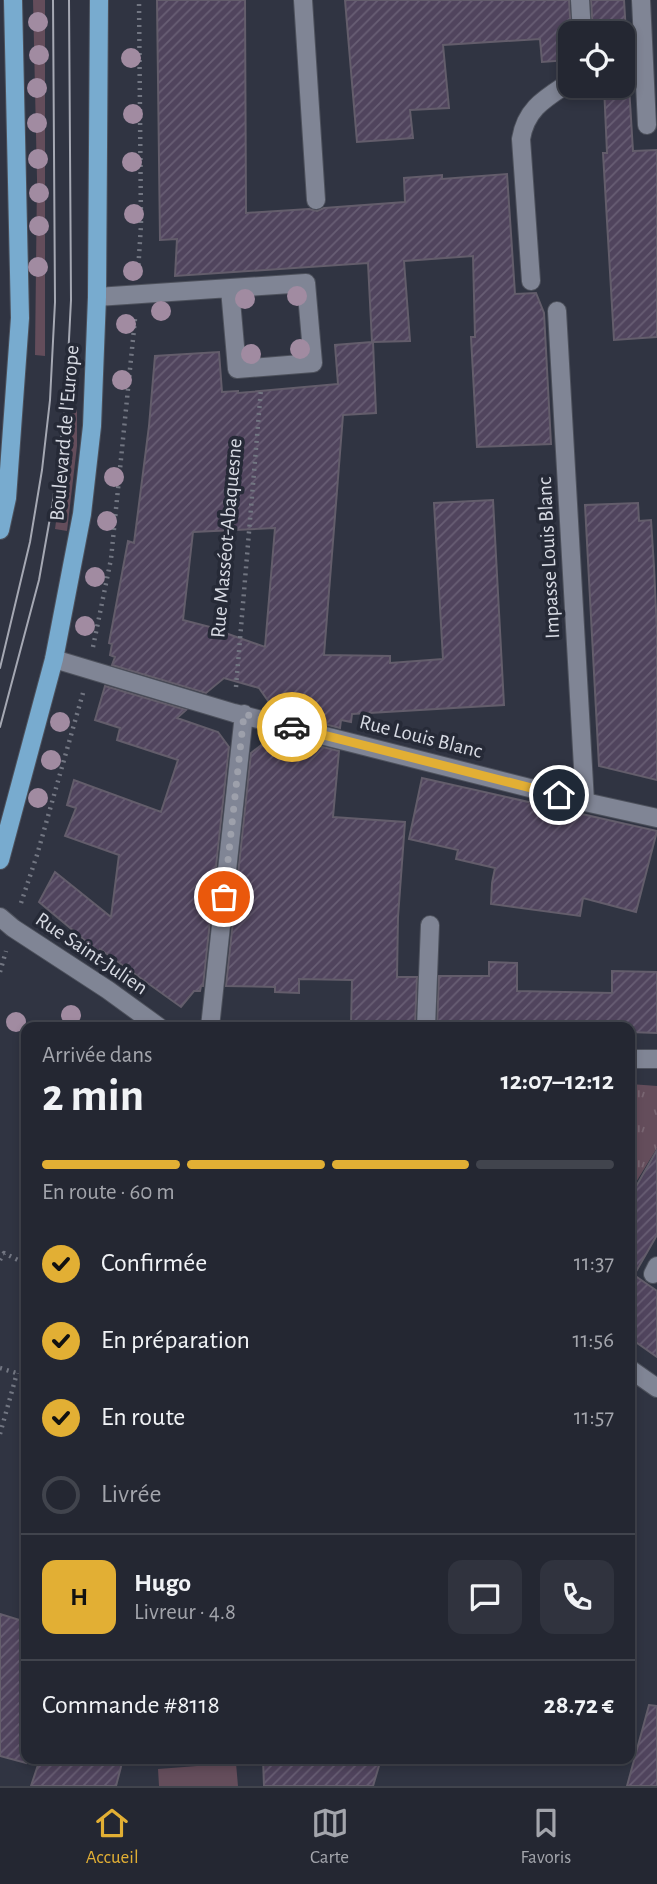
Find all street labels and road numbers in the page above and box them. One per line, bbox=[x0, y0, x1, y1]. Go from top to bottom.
street label: Boulevard de l'Europe bbox=[46, 344, 83, 522]
street label: Rue Masséot-Abaquesne bbox=[207, 437, 246, 639]
street label: Impasse Louis Blanc bbox=[534, 477, 563, 639]
street label: Rue Louis Blanc bbox=[357, 711, 484, 762]
street label: Rue Saint-Julien bbox=[32, 908, 152, 999]

